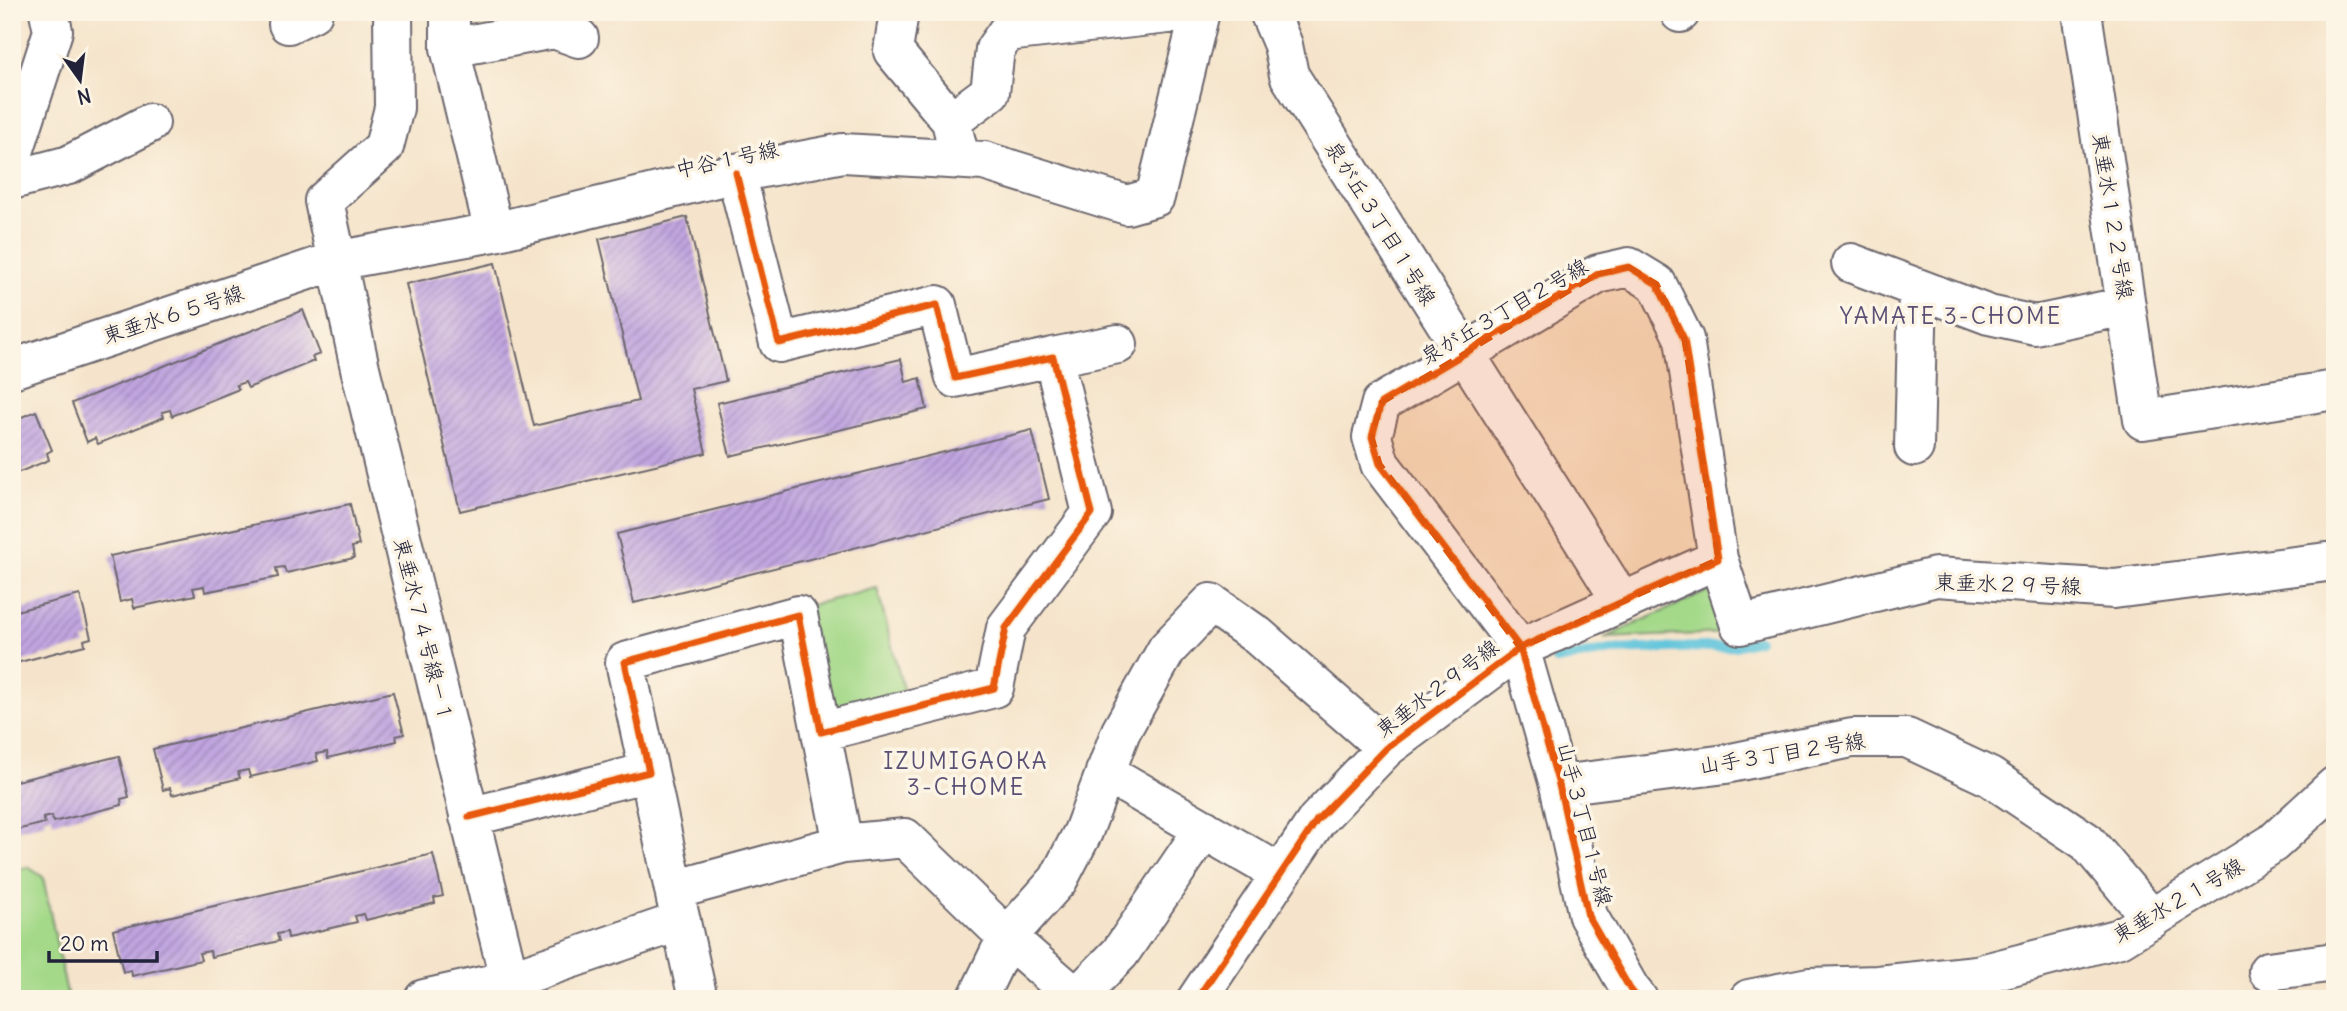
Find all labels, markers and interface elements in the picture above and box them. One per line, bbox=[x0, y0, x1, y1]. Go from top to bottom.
north arrow bbox=[46, 46, 116, 116]
text: N bbox=[75, 83, 93, 110]
street label: 東垂水１２２号線 bbox=[2087, 131, 2139, 301]
street label: 中谷１号線 bbox=[673, 135, 781, 183]
street label: 泉が丘３丁目１号線 bbox=[1319, 136, 1443, 310]
street label: 泉が丘３丁目２号線 bbox=[1415, 252, 1593, 370]
street label: 東垂水６５号線 bbox=[99, 278, 247, 350]
district label: YAMATE 3-CHOME bbox=[1840, 301, 2062, 330]
street label: 東垂水７４号線－１ bbox=[388, 535, 460, 725]
street label: 東垂水２９号線 bbox=[1934, 568, 2082, 600]
street label: 東垂水２９号線 bbox=[1370, 633, 1504, 743]
street label: 山手３丁目２号線 bbox=[1697, 727, 1867, 779]
street label: 山手３丁目１号線 bbox=[1552, 739, 1618, 909]
district label: IZUMIGAOKA 3-CHOME bbox=[883, 746, 1049, 801]
street label: 東垂水２１号線 bbox=[2108, 852, 2248, 948]
scale bar bbox=[49, 920, 158, 964]
text: 20 m bbox=[60, 930, 109, 957]

